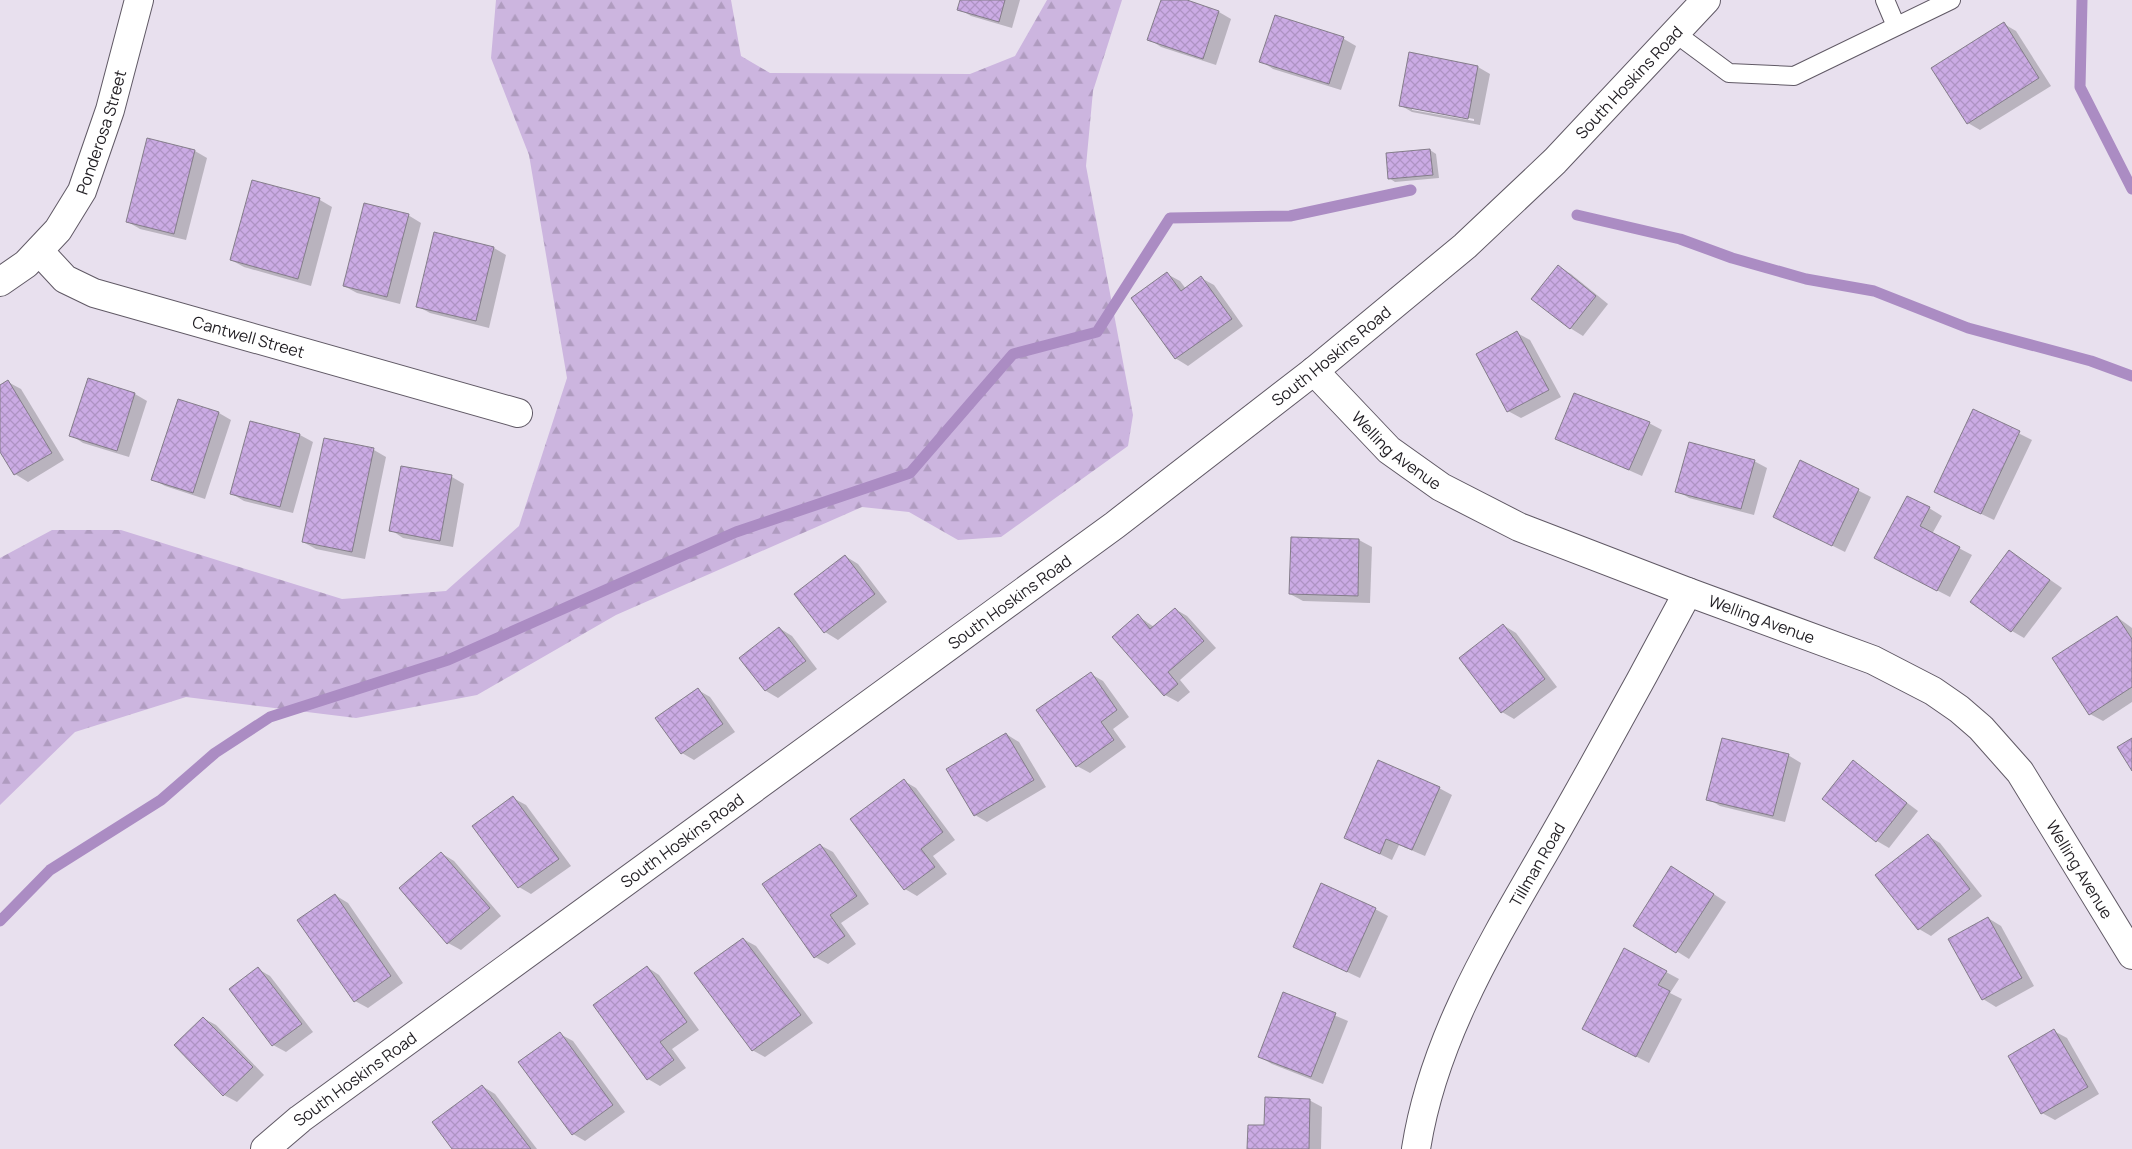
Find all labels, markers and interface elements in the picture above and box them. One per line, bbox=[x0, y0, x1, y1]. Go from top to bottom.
street label: South Hoskins Road bbox=[1570, 21, 1687, 144]
street label: Ponderosa Street bbox=[71, 67, 131, 198]
street label: South Hoskins Road bbox=[1267, 301, 1395, 411]
street label: Cantwell Street bbox=[190, 310, 307, 363]
street label: Welling Avenue bbox=[1347, 406, 1446, 495]
street label: South Hoskins Road bbox=[943, 550, 1076, 654]
street label: Welling Avenue bbox=[1706, 590, 1818, 649]
street label: South Hoskins Road bbox=[616, 788, 748, 893]
street label: Welling Avenue bbox=[2041, 816, 2118, 923]
street label: Tillman Road bbox=[1504, 818, 1570, 911]
street label: South Hoskins Road bbox=[288, 1027, 421, 1131]

